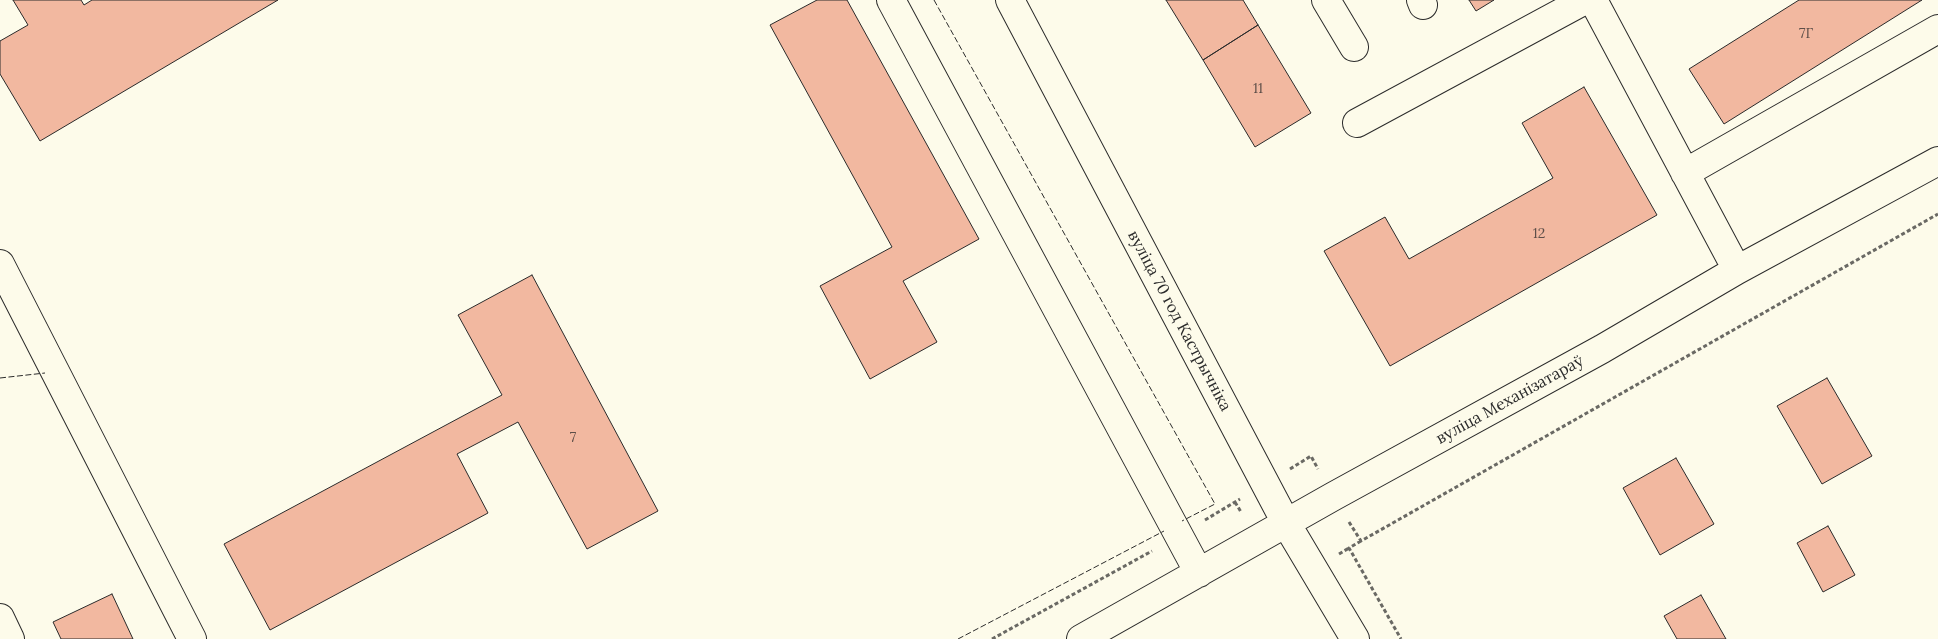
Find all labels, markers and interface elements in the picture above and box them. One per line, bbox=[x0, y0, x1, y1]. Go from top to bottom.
house number: 7Г bbox=[1799, 26, 1813, 42]
house number: 11 bbox=[1253, 81, 1263, 97]
house number: 12 bbox=[1533, 226, 1545, 242]
street label: вуліца 70 год Кастрычніка bbox=[1123, 227, 1235, 415]
street label: вуліца Механізатараў bbox=[1433, 351, 1587, 449]
house number: 7 bbox=[570, 430, 576, 446]

